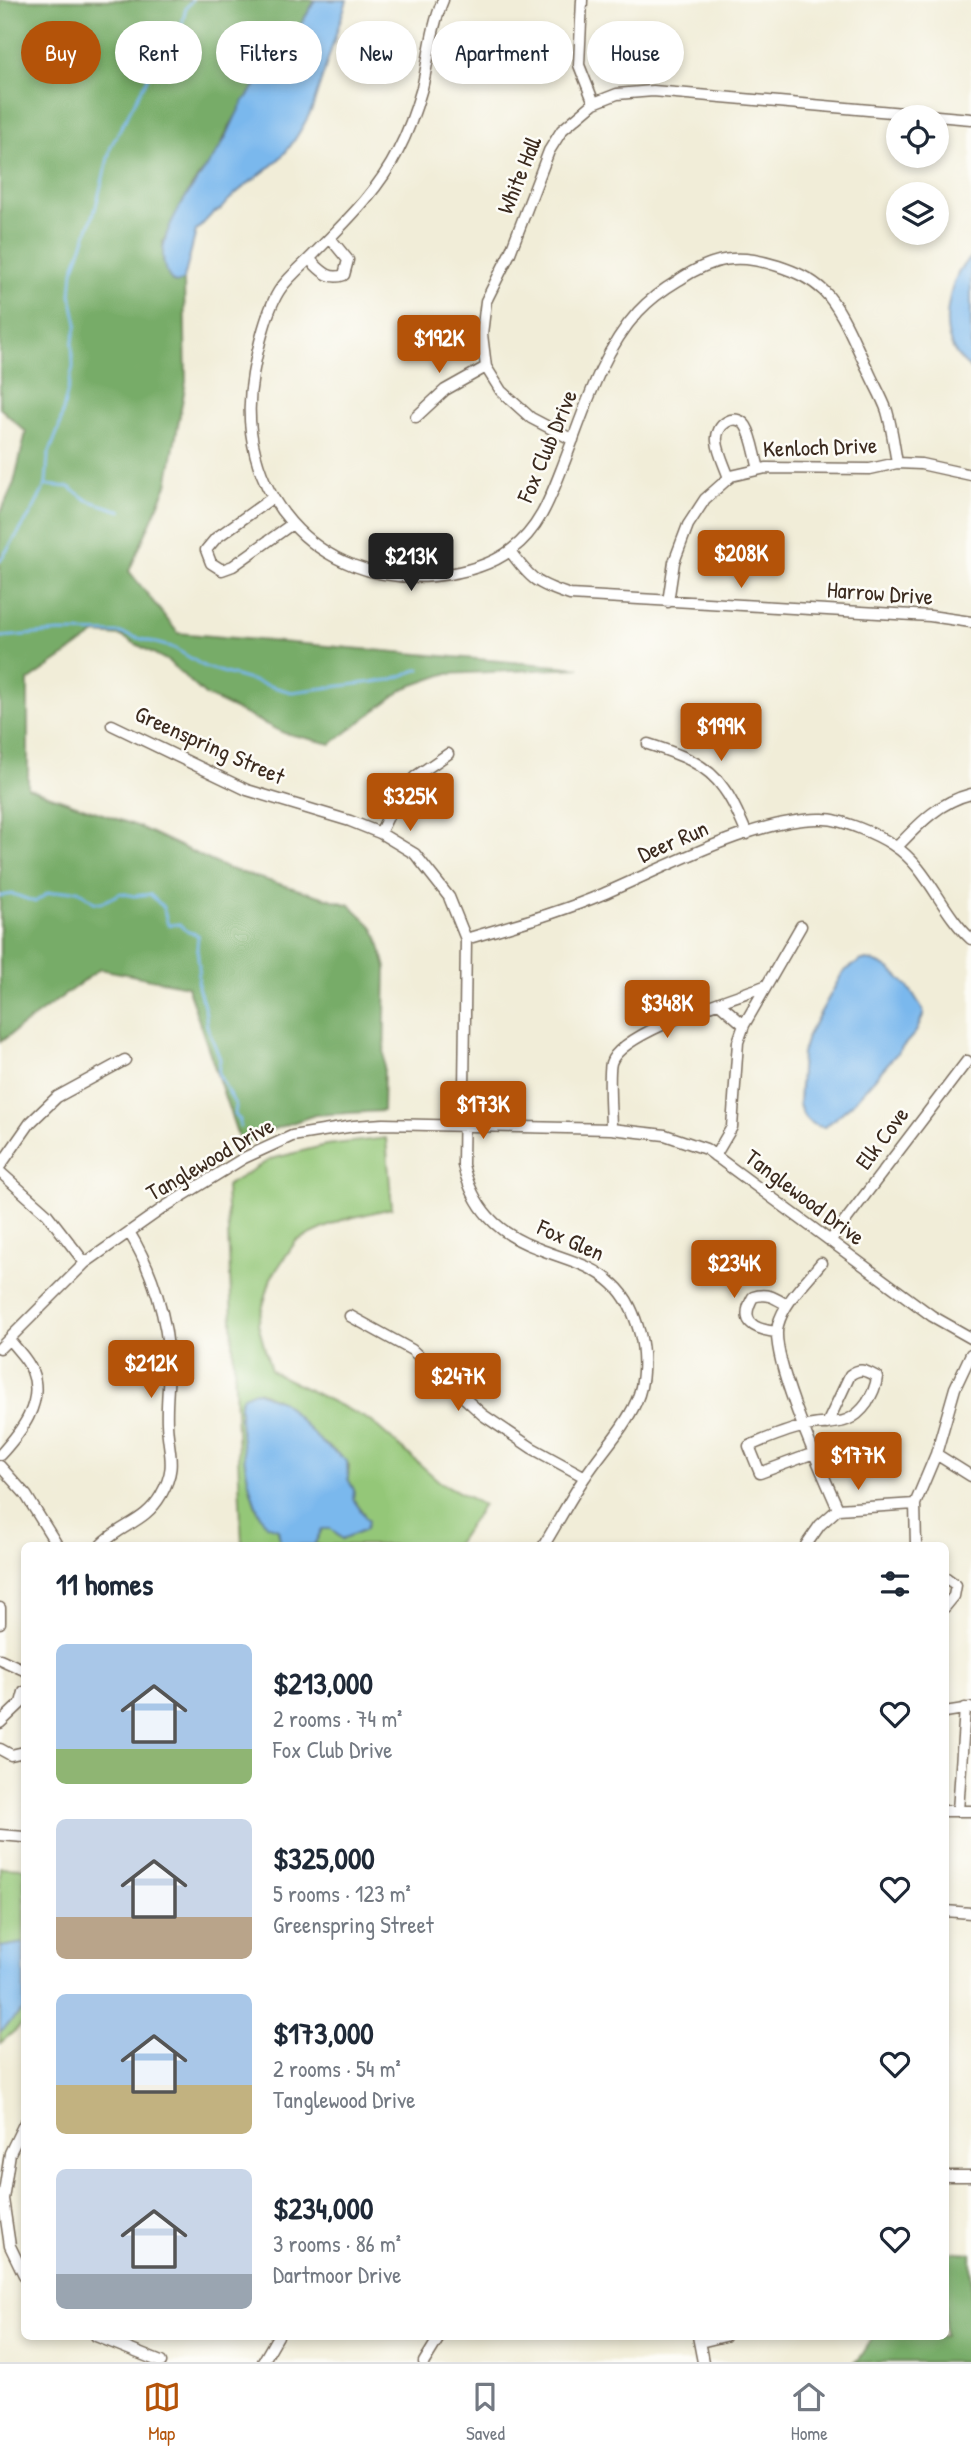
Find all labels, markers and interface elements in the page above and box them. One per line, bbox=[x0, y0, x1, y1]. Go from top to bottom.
chip: Buy bbox=[21, 21, 101, 84]
chip: Rent bbox=[115, 21, 202, 84]
chip: Filters bbox=[216, 21, 322, 84]
chip: New bbox=[336, 21, 417, 84]
chip: Apartment bbox=[431, 21, 573, 84]
chip: House bbox=[587, 21, 684, 84]
map controls bbox=[886, 105, 949, 245]
button: locate bbox=[886, 105, 949, 168]
street label: White Hall bbox=[489, 130, 548, 218]
button: layers bbox=[886, 182, 949, 245]
pin: $192K bbox=[390, 316, 488, 375]
text: $192K bbox=[413, 322, 465, 353]
street label: Fox Club Drive bbox=[509, 385, 584, 508]
street label: Kenloch Drive bbox=[762, 429, 878, 464]
pin: $208K bbox=[692, 530, 790, 590]
pin: $213K bbox=[362, 534, 460, 593]
text: $208K bbox=[714, 537, 768, 568]
text: $213K bbox=[384, 540, 438, 571]
street label: Harrow Drive bbox=[826, 573, 934, 612]
street label: Greenspring Street bbox=[130, 698, 291, 792]
pin: $199K bbox=[672, 704, 770, 763]
text: $199K bbox=[697, 710, 745, 741]
pin: $325K bbox=[361, 774, 459, 833]
text: $325K bbox=[383, 780, 437, 811]
street label: Deer Run bbox=[633, 812, 713, 869]
pin: $348K bbox=[618, 981, 716, 1040]
text: $348K bbox=[641, 987, 693, 1018]
pin: $173K bbox=[434, 1082, 532, 1141]
text: $173K bbox=[456, 1088, 510, 1119]
street label: Elk Cove bbox=[848, 1100, 915, 1176]
street label: Tanglewood Drive bbox=[140, 1110, 279, 1208]
street label: Tanglewood Drive bbox=[739, 1141, 872, 1252]
street label: Fox Glen bbox=[532, 1211, 610, 1268]
pin: $234K bbox=[685, 1240, 783, 1300]
text: $234K bbox=[707, 1247, 761, 1278]
pin: $212K bbox=[102, 1340, 200, 1400]
text: $212K bbox=[124, 1347, 178, 1378]
pin: $247K bbox=[409, 1354, 507, 1413]
text: $247K bbox=[431, 1360, 485, 1391]
pin: $177K bbox=[809, 1432, 907, 1492]
text: $177K bbox=[831, 1439, 885, 1470]
text: 11 homes bbox=[56, 1564, 153, 1604]
icon: filters bbox=[876, 1565, 914, 1603]
text: $213,000 bbox=[273, 1663, 373, 1703]
icon: home bbox=[112, 1672, 196, 1756]
icon: heart bbox=[876, 1695, 914, 1733]
text: 2 rooms · 74 m² bbox=[273, 1703, 402, 1734]
text: Fox Club Drive bbox=[273, 1734, 392, 1765]
text: $325,000 bbox=[273, 1838, 375, 1878]
icon: home bbox=[112, 1847, 196, 1931]
icon: heart bbox=[876, 1870, 914, 1908]
text: 5 rooms · 123 m² bbox=[273, 1878, 411, 1909]
text: Greenspring Street bbox=[273, 1909, 434, 1940]
text: $173,000 bbox=[273, 2013, 374, 2053]
icon: home bbox=[112, 2022, 196, 2106]
icon: heart bbox=[876, 2045, 914, 2083]
text: 2 rooms · 54 m² bbox=[273, 2053, 401, 2084]
text: Tanglewood Drive bbox=[273, 2084, 415, 2115]
text: $234,000 bbox=[273, 2188, 373, 2228]
icon: home bbox=[112, 2197, 196, 2281]
icon: heart bbox=[876, 2220, 914, 2258]
text: 3 rooms · 86 m² bbox=[273, 2228, 401, 2259]
text: Dartmoor Drive bbox=[273, 2259, 401, 2290]
tab: Map bbox=[143, 2378, 181, 2446]
tab: Saved bbox=[466, 2378, 505, 2446]
tab: Home bbox=[790, 2378, 828, 2446]

